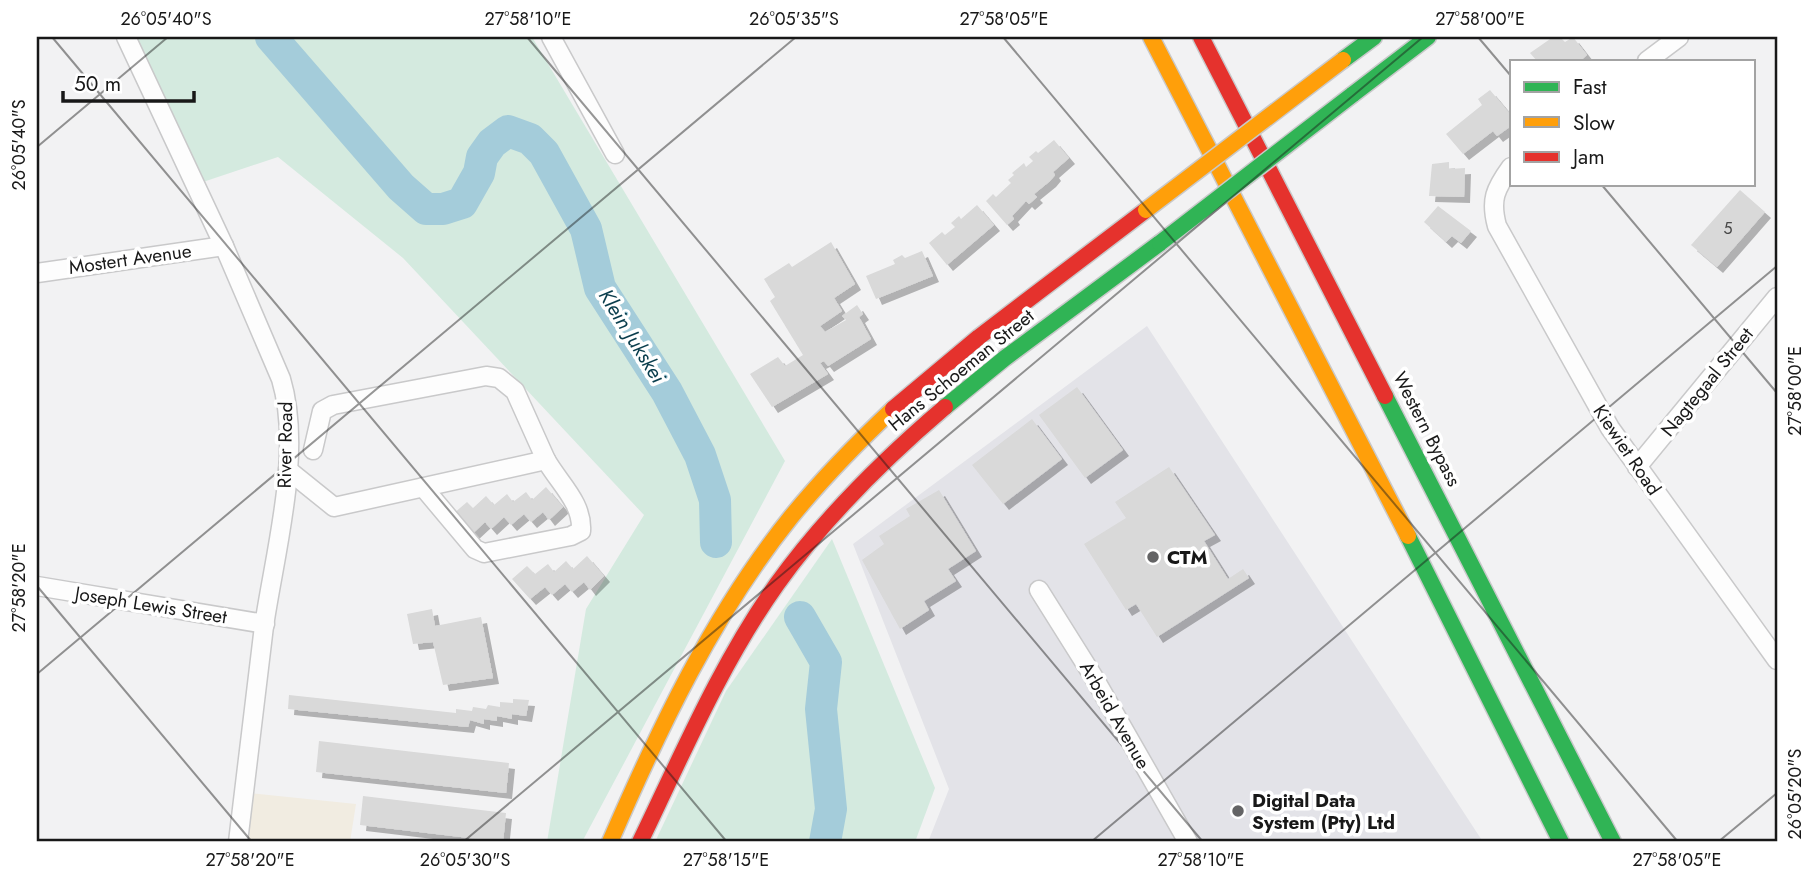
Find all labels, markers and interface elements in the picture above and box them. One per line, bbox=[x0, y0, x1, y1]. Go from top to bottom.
text: 26°05'40"S bbox=[120, 6, 212, 32]
text: 27°58'10"E bbox=[485, 6, 571, 32]
text: 26°05'35"S bbox=[749, 6, 839, 32]
text: 27°58'05"E bbox=[959, 6, 1049, 32]
text: 27°58'00"E bbox=[1435, 6, 1525, 32]
scale bar bbox=[63, 60, 194, 104]
legend bbox=[1510, 60, 1755, 186]
text: 50 m bbox=[74, 69, 121, 99]
text: Fast bbox=[1573, 72, 1606, 102]
text: 26°05'40"S bbox=[6, 99, 32, 191]
text: Slow bbox=[1573, 108, 1615, 138]
text: Jam bbox=[1570, 142, 1605, 172]
house number: 5 bbox=[1723, 217, 1733, 240]
street label: Mostert Avenue bbox=[67, 237, 193, 281]
water label: Klein Jukskei bbox=[591, 283, 673, 390]
street label: Hans Schoeman Street bbox=[882, 302, 1040, 437]
street label: Nagtegaal Street bbox=[1654, 321, 1760, 442]
text: 27°58'00"E bbox=[1782, 346, 1808, 436]
street label: Western Bypass bbox=[1386, 367, 1468, 491]
street label: Kiewiet Road bbox=[1587, 399, 1667, 501]
street label: River Road bbox=[271, 401, 299, 489]
text: 27°58'20"E bbox=[6, 543, 32, 633]
place label: CTM bbox=[1167, 544, 1207, 571]
marker: CTM bbox=[1145, 549, 1161, 565]
street label: Joseph Lewis Street bbox=[70, 579, 229, 630]
street label: Arbeid Avenue bbox=[1073, 656, 1157, 774]
text: 26°05'20"S bbox=[1782, 748, 1808, 839]
place label: Digital Data System (Pty) Ltd bbox=[1252, 787, 1395, 836]
marker: Digital Data System (Pty) Ltd bbox=[1230, 803, 1246, 819]
text: 27°58'20"E bbox=[205, 847, 295, 873]
text: 26°05'30"S bbox=[420, 847, 510, 873]
text: 27°58'15"E bbox=[683, 847, 769, 873]
text: 27°58'10"E bbox=[1158, 847, 1244, 873]
text: 27°58'05"E bbox=[1632, 847, 1722, 873]

